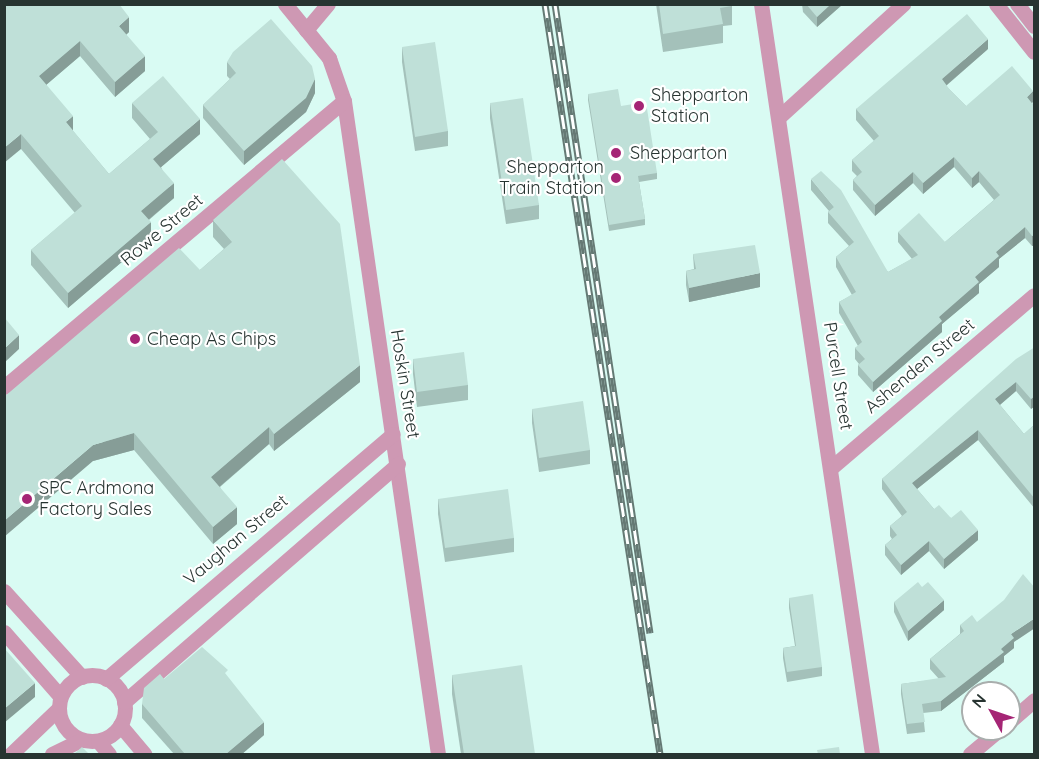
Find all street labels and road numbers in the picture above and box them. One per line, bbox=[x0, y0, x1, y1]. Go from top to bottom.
street label: Rowe Street bbox=[117, 189, 207, 271]
street label: Ashenden Street bbox=[861, 314, 979, 418]
street label: Purcell Street bbox=[819, 320, 857, 432]
street label: Hoskin Street bbox=[386, 328, 424, 440]
street label: Vaughan Street bbox=[179, 490, 293, 590]

